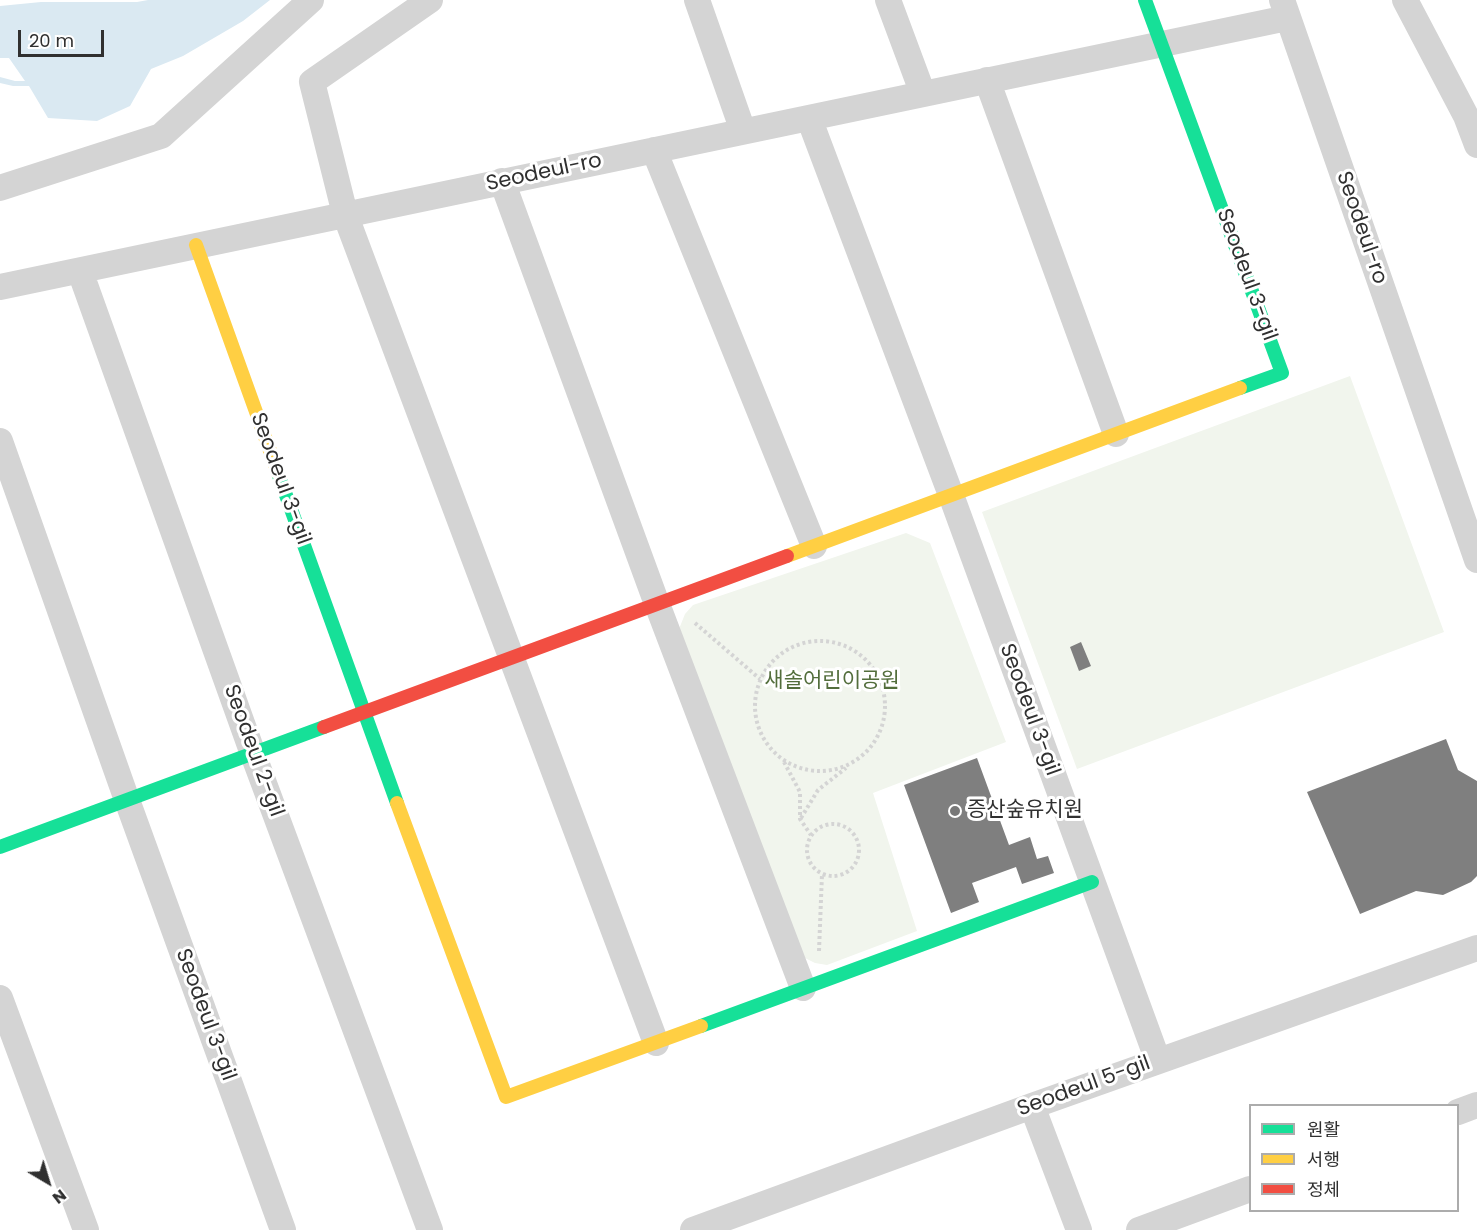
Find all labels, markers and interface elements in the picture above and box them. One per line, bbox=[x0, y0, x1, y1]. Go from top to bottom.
scale bar bbox=[21, 18, 106, 56]
text: 20 m bbox=[29, 28, 74, 53]
street label: Seodeul-ro bbox=[484, 148, 604, 198]
street label: Seodeul-ro bbox=[1330, 168, 1392, 288]
street label: Seodeul 3-gil bbox=[1210, 206, 1282, 344]
street label: Seodeul 3-gil bbox=[244, 410, 316, 548]
street label: Seodeul 3-gil bbox=[993, 641, 1065, 779]
park label: 새솔어린이공원 bbox=[764, 669, 900, 695]
street label: Seodeul 2-gil bbox=[217, 682, 289, 820]
place label: 증산숲유치원 bbox=[967, 798, 1083, 824]
marker: 증산숲유치원 bbox=[948, 804, 962, 818]
street label: Seodeul 3-gil bbox=[169, 946, 241, 1084]
street label: Seodeul 5-gil bbox=[1014, 1051, 1154, 1123]
legend bbox=[1249, 1104, 1459, 1212]
text: 원활 bbox=[1307, 1117, 1340, 1142]
text: 서행 bbox=[1307, 1147, 1340, 1172]
north arrow bbox=[18, 1152, 78, 1212]
text: 정체 bbox=[1307, 1177, 1340, 1202]
text: N bbox=[48, 1184, 71, 1209]

